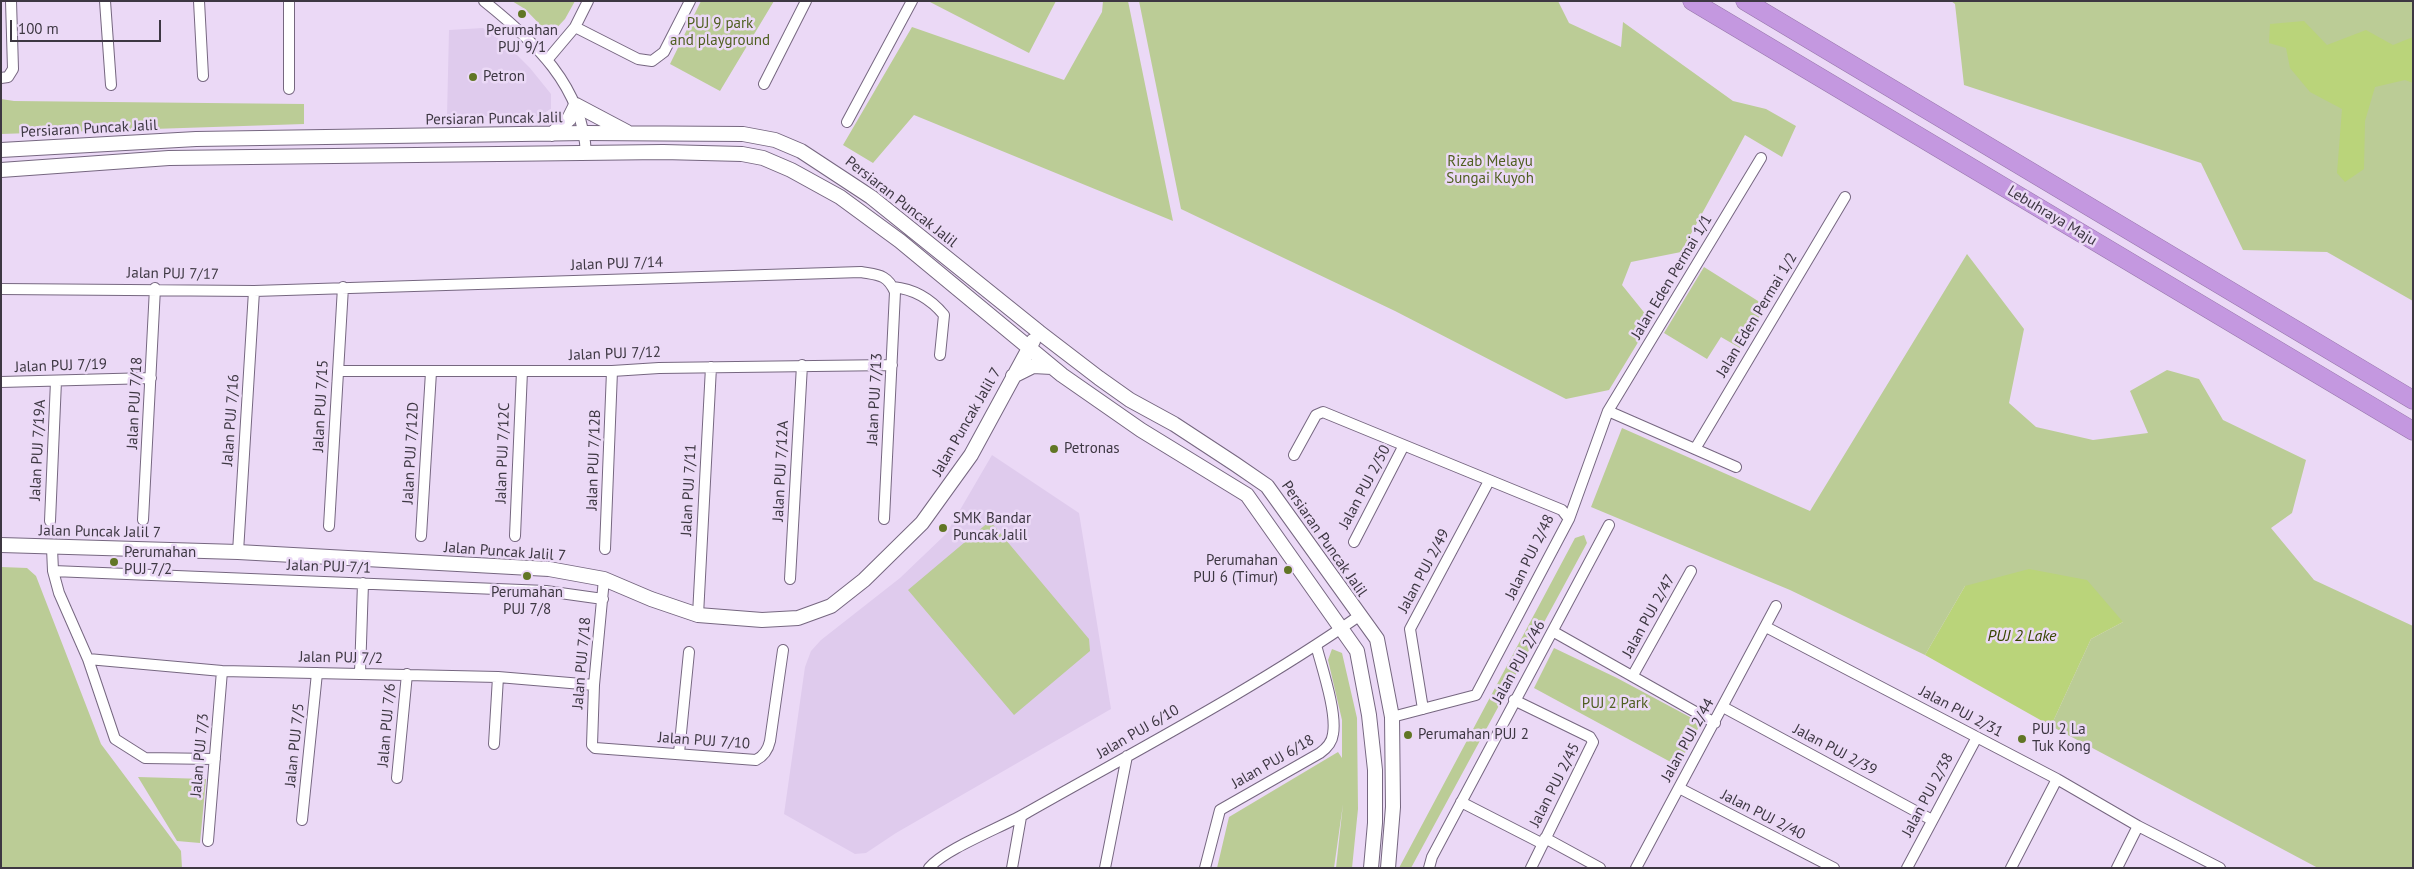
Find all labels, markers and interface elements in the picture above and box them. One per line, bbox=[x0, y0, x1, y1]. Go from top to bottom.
marker: Perumahan PUJ 9/1 bbox=[516, 8, 528, 20]
scale bar bbox=[12, 10, 164, 42]
park label: PUJ 9 park and playground bbox=[670, 15, 770, 50]
text: 100 m bbox=[18, 19, 59, 38]
place label: Perumahan PUJ 9/1 bbox=[486, 22, 558, 57]
place label: Petron bbox=[483, 68, 525, 86]
marker: Petron bbox=[467, 71, 479, 83]
street label: Persiaran Puncak Jalil bbox=[425, 109, 563, 129]
street label: Persiaran Puncak Jalil bbox=[20, 116, 158, 142]
street label: Persiaran Puncak Jalil bbox=[841, 153, 961, 251]
park label: Rizab Melayu Sungai Kuyoh bbox=[1446, 153, 1534, 188]
street label: Lebuhraya Maju bbox=[2004, 182, 2100, 250]
street label: Jalan Eden Permai 1/1 bbox=[1628, 212, 1716, 342]
street label: Jalan Eden Permai 1/2 bbox=[1713, 250, 1801, 380]
street label: Jalan PUJ 7/14 bbox=[571, 253, 663, 275]
street label: Jalan PUJ 7/17 bbox=[127, 264, 219, 284]
street label: Jalan PUJ 7/12 bbox=[569, 343, 661, 365]
street label: Jalan PUJ 7/13 bbox=[864, 352, 886, 446]
street label: Jalan PUJ 7/19 bbox=[15, 355, 107, 377]
street label: Jalan PUJ 7/18 bbox=[124, 356, 146, 450]
street label: Jalan PUJ 7/15 bbox=[310, 359, 332, 453]
street label: Jalan Puncak Jalil 7 bbox=[929, 365, 1005, 479]
street label: Jalan PUJ 7/16 bbox=[219, 373, 243, 467]
street label: Jalan PUJ 7/19A bbox=[26, 399, 50, 501]
street label: Jalan PUJ 7/12D bbox=[399, 402, 423, 504]
street label: Jalan PUJ 7/12C bbox=[492, 402, 514, 504]
street label: Jalan PUJ 7/12B bbox=[583, 409, 605, 511]
street label: Jalan PUJ 7/12A bbox=[769, 420, 793, 522]
place label: Petronas bbox=[1064, 440, 1120, 458]
street label: Jalan PUJ 2/50 bbox=[1335, 442, 1395, 532]
street label: Jalan PUJ 7/11 bbox=[678, 443, 700, 537]
marker: Petronas bbox=[1048, 443, 1060, 455]
street label: Persiaran Puncak Jalil bbox=[1277, 478, 1371, 600]
place label: SMK Bandar Puncak Jalil bbox=[953, 510, 1031, 545]
street label: Jalan PUJ 2/48 bbox=[1502, 512, 1558, 602]
street label: Jalan Puncak Jalil 7 bbox=[39, 522, 161, 542]
marker: SMK Bandar Puncak Jalil bbox=[937, 522, 949, 534]
street label: Jalan PUJ 2/49 bbox=[1394, 526, 1454, 616]
street label: Jalan Puncak Jalil 7 bbox=[443, 539, 567, 565]
place label: Perumahan PUJ 7/2 bbox=[124, 544, 196, 579]
place label: Perumahan PUJ 6 (Timur) bbox=[1193, 552, 1278, 587]
marker: Perumahan PUJ 7/2 bbox=[108, 556, 120, 568]
street label: Jalan PUJ 7/1 bbox=[287, 557, 371, 577]
marker: Perumahan PUJ 6 (Timur) bbox=[1282, 564, 1294, 576]
marker: Perumahan PUJ 7/8 bbox=[521, 570, 533, 582]
street label: Jalan PUJ 2/47 bbox=[1619, 571, 1679, 661]
place label: Perumahan PUJ 7/8 bbox=[491, 584, 563, 619]
street label: Jalan PUJ 7/18 bbox=[569, 616, 595, 710]
street label: Jalan PUJ 2/46 bbox=[1489, 617, 1549, 707]
water label: PUJ 2 Lake bbox=[1987, 626, 2057, 646]
street label: Jalan PUJ 7/2 bbox=[299, 648, 383, 668]
street label: Jalan PUJ 7/6 bbox=[374, 682, 400, 768]
street label: Jalan PUJ 2/31 bbox=[1916, 682, 2006, 742]
park label: PUJ 2 Park bbox=[1582, 695, 1648, 713]
street label: Jalan PUJ 2/44 bbox=[1658, 695, 1718, 785]
street label: Jalan PUJ 6/10 bbox=[1094, 701, 1182, 763]
street label: Jalan PUJ 7/5 bbox=[282, 702, 308, 788]
street label: Jalan PUJ 7/3 bbox=[187, 712, 213, 798]
street label: Jalan PUJ 2/39 bbox=[1790, 720, 1880, 780]
place label: PUJ 2 La Tuk Kong bbox=[2032, 721, 2091, 756]
place label: Perumahan PUJ 2 bbox=[1418, 726, 1529, 744]
street label: Jalan PUJ 7/10 bbox=[657, 729, 751, 753]
marker: Perumahan PUJ 2 bbox=[1402, 729, 1414, 741]
street label: Jalan PUJ 6/18 bbox=[1229, 731, 1317, 793]
marker: PUJ 2 La Tuk Kong bbox=[2016, 733, 2028, 745]
street label: Jalan PUJ 2/45 bbox=[1526, 740, 1584, 830]
street label: Jalan PUJ 2/38 bbox=[1898, 750, 1958, 840]
street label: Jalan PUJ 2/40 bbox=[1718, 786, 1808, 844]

